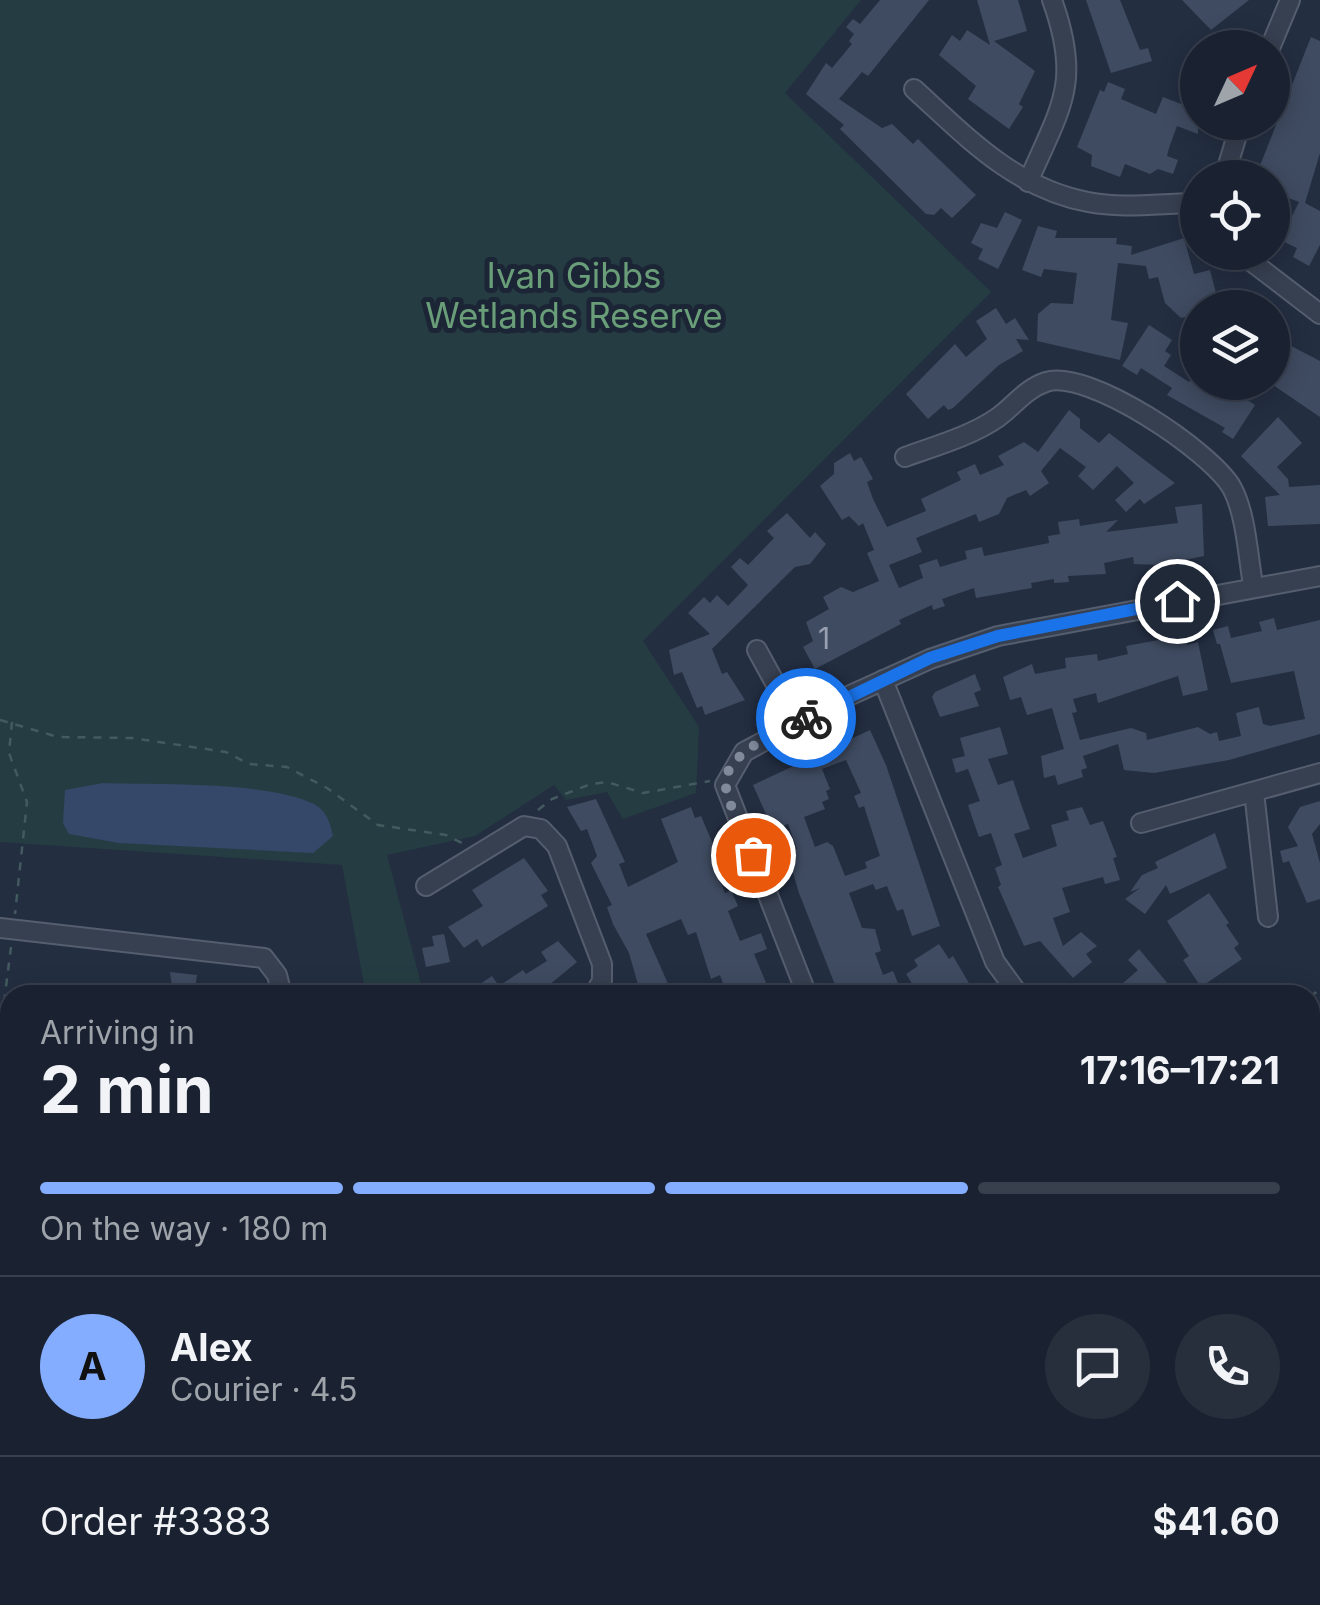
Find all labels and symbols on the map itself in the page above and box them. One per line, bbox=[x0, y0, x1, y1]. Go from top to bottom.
north arrow bbox=[1180, 30, 1290, 140]
park label: Ivan Gibbs Wetlands Reserve bbox=[425, 254, 723, 336]
pin bbox=[1135, 559, 1220, 644]
house number: 1 bbox=[818, 620, 830, 656]
courier bbox=[756, 668, 856, 768]
pin bbox=[711, 813, 796, 898]

